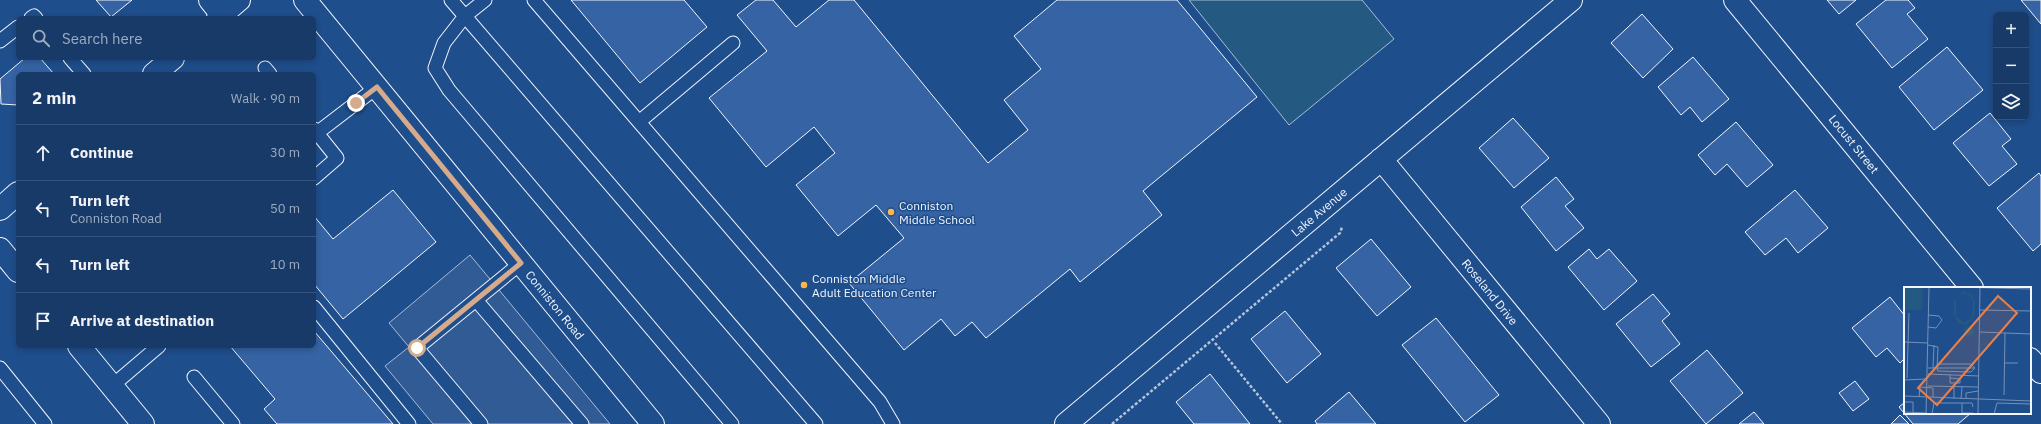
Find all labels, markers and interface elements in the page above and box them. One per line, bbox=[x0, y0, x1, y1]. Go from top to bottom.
map controls bbox=[1993, 12, 2029, 120]
button: + bbox=[1993, 12, 2029, 48]
search box bbox=[16, 16, 316, 60]
icon: search bbox=[30, 27, 52, 49]
text: Search here bbox=[62, 29, 142, 48]
button: − bbox=[1993, 48, 2029, 84]
button: layers bbox=[1993, 84, 2029, 120]
text: 2 min bbox=[32, 87, 76, 109]
text: Walk · 90 m bbox=[231, 90, 300, 107]
route end bbox=[347, 94, 365, 112]
street label: Locust Street bbox=[1826, 112, 1882, 176]
icon: ahead bbox=[32, 142, 54, 164]
text: Continue bbox=[70, 143, 134, 162]
text: 30 m bbox=[270, 144, 300, 161]
street label: Lake Avenue bbox=[1288, 184, 1350, 240]
text: Turn left bbox=[70, 191, 130, 210]
icon: left bbox=[32, 198, 54, 220]
place label: Conniston Middle School bbox=[899, 198, 975, 227]
text: 50 m bbox=[270, 200, 300, 217]
marker: Conniston Middle School bbox=[886, 207, 896, 217]
text: Conniston Road bbox=[70, 210, 162, 227]
icon: left bbox=[32, 254, 54, 276]
text: Turn left bbox=[70, 255, 130, 274]
text: 10 m bbox=[270, 256, 300, 273]
street label: Roseland Drive bbox=[1459, 256, 1522, 328]
street label: Conniston Road bbox=[523, 267, 587, 343]
place label: Conniston Middle Adult Education Center bbox=[812, 271, 937, 300]
marker: Conniston Middle Adult Education Center bbox=[799, 280, 809, 290]
inset map bbox=[1904, 287, 2031, 414]
icon: arrive bbox=[32, 310, 54, 332]
text: Arrive at destination bbox=[70, 311, 214, 330]
route start bbox=[408, 339, 426, 357]

